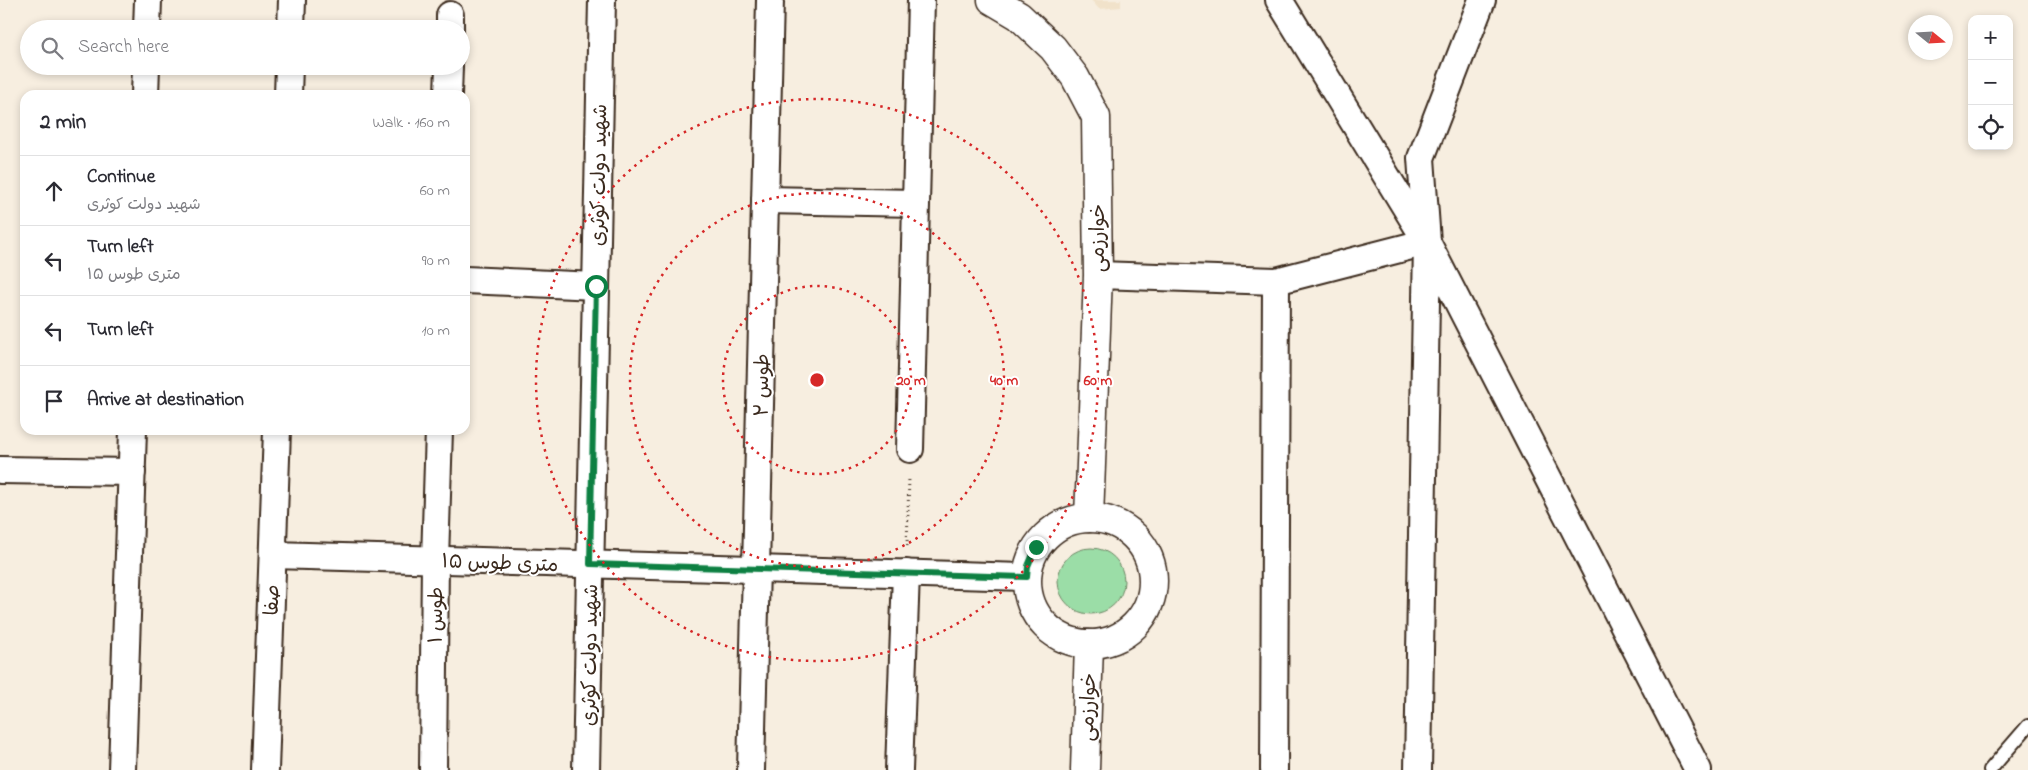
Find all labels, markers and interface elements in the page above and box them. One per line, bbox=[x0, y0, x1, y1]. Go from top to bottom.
north arrow bbox=[1908, 15, 1953, 60]
map controls bbox=[1968, 15, 2013, 150]
button: + bbox=[1968, 15, 2013, 60]
search box bbox=[20, 20, 470, 75]
icon: search bbox=[38, 34, 66, 62]
text: Search here bbox=[78, 34, 169, 61]
button: − bbox=[1968, 60, 2013, 105]
street label: شهید دولت کوثری bbox=[585, 104, 616, 246]
button: locate bbox=[1968, 105, 2013, 150]
text: 2 min bbox=[40, 108, 86, 138]
text: Walk · 160 m bbox=[372, 111, 450, 135]
text: Continue bbox=[87, 164, 155, 191]
icon: ahead bbox=[40, 177, 68, 205]
text: 60 m bbox=[420, 179, 450, 203]
text: شهید دولت کوثری bbox=[87, 193, 201, 217]
street label: خوارزمی bbox=[1085, 204, 1114, 272]
text: Turn left bbox=[87, 234, 154, 261]
icon: left bbox=[40, 247, 68, 275]
text: 90 m bbox=[422, 249, 450, 273]
text: ۱۵ متری طوس bbox=[87, 263, 181, 287]
route start bbox=[585, 275, 608, 298]
icon: left bbox=[40, 317, 68, 345]
text: Turn left bbox=[87, 317, 154, 344]
text: 10 m bbox=[422, 319, 450, 343]
street label: طوس ۲ bbox=[748, 353, 779, 417]
text: 20 m bbox=[895, 370, 926, 392]
text: 40 m bbox=[989, 370, 1018, 392]
text: 60 m bbox=[1083, 370, 1113, 392]
centre of rings bbox=[808, 371, 826, 389]
icon: arrive bbox=[40, 387, 68, 415]
text: Arrive at destination bbox=[87, 387, 244, 414]
route end bbox=[1025, 536, 1048, 559]
street label: ۱۵ متری طوس bbox=[441, 548, 559, 581]
street label: صفا bbox=[258, 584, 289, 616]
street label: شهید دولت کوثری bbox=[576, 584, 607, 726]
street label: طوس ۱ bbox=[423, 586, 452, 644]
street label: خوارزمی bbox=[1074, 672, 1105, 742]

